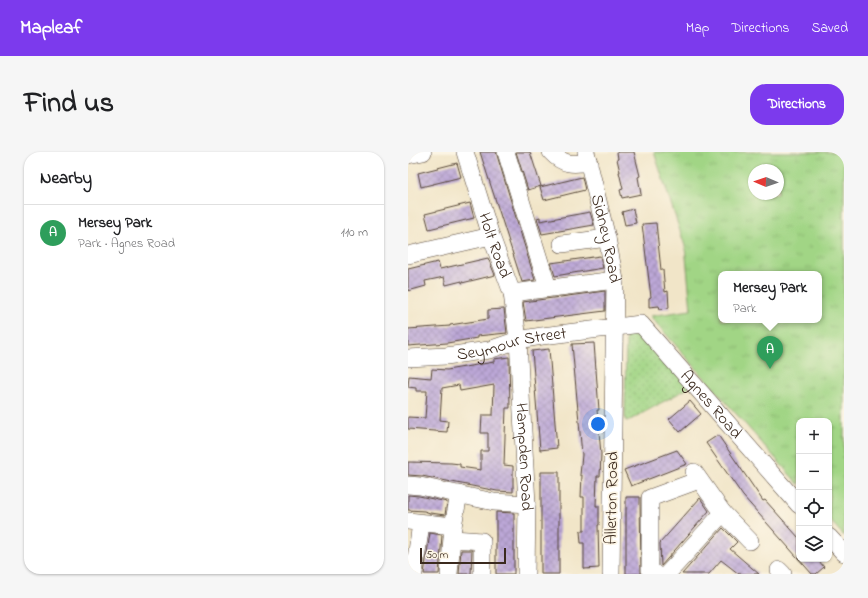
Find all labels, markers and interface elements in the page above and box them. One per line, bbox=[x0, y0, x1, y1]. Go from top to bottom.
text: Mapleaf bbox=[20, 15, 82, 42]
text: Map bbox=[686, 18, 709, 39]
text: Directions bbox=[731, 18, 789, 39]
text: Saved bbox=[811, 18, 848, 39]
text: Find us bbox=[24, 84, 114, 125]
button: Directions bbox=[750, 84, 844, 125]
north arrow bbox=[748, 164, 784, 200]
text: Nearby bbox=[40, 166, 92, 191]
street label: Sidney Road bbox=[584, 192, 628, 286]
street label: Holt Road bbox=[472, 209, 518, 282]
text: Mersey Park bbox=[78, 212, 152, 234]
text: A bbox=[49, 223, 57, 242]
text: 110 m bbox=[341, 223, 368, 242]
text: Park · Agnes Road bbox=[78, 234, 175, 253]
popup bbox=[718, 271, 822, 323]
text: Mersey Park bbox=[733, 277, 807, 299]
text: Park bbox=[733, 299, 756, 318]
street label: Seymour Street bbox=[455, 321, 568, 367]
pin: A bbox=[757, 336, 783, 369]
street label: Agnes Road bbox=[674, 365, 749, 445]
street label: Hampden Road bbox=[509, 402, 540, 511]
your location bbox=[588, 414, 608, 434]
map controls bbox=[796, 418, 832, 562]
button: + bbox=[796, 418, 832, 454]
street label: Allerton Road bbox=[599, 451, 625, 545]
button: − bbox=[796, 454, 832, 490]
button: locate bbox=[796, 490, 832, 526]
button: layers bbox=[796, 526, 832, 562]
scale bar bbox=[420, 546, 506, 565]
text: 50 m bbox=[426, 547, 448, 563]

